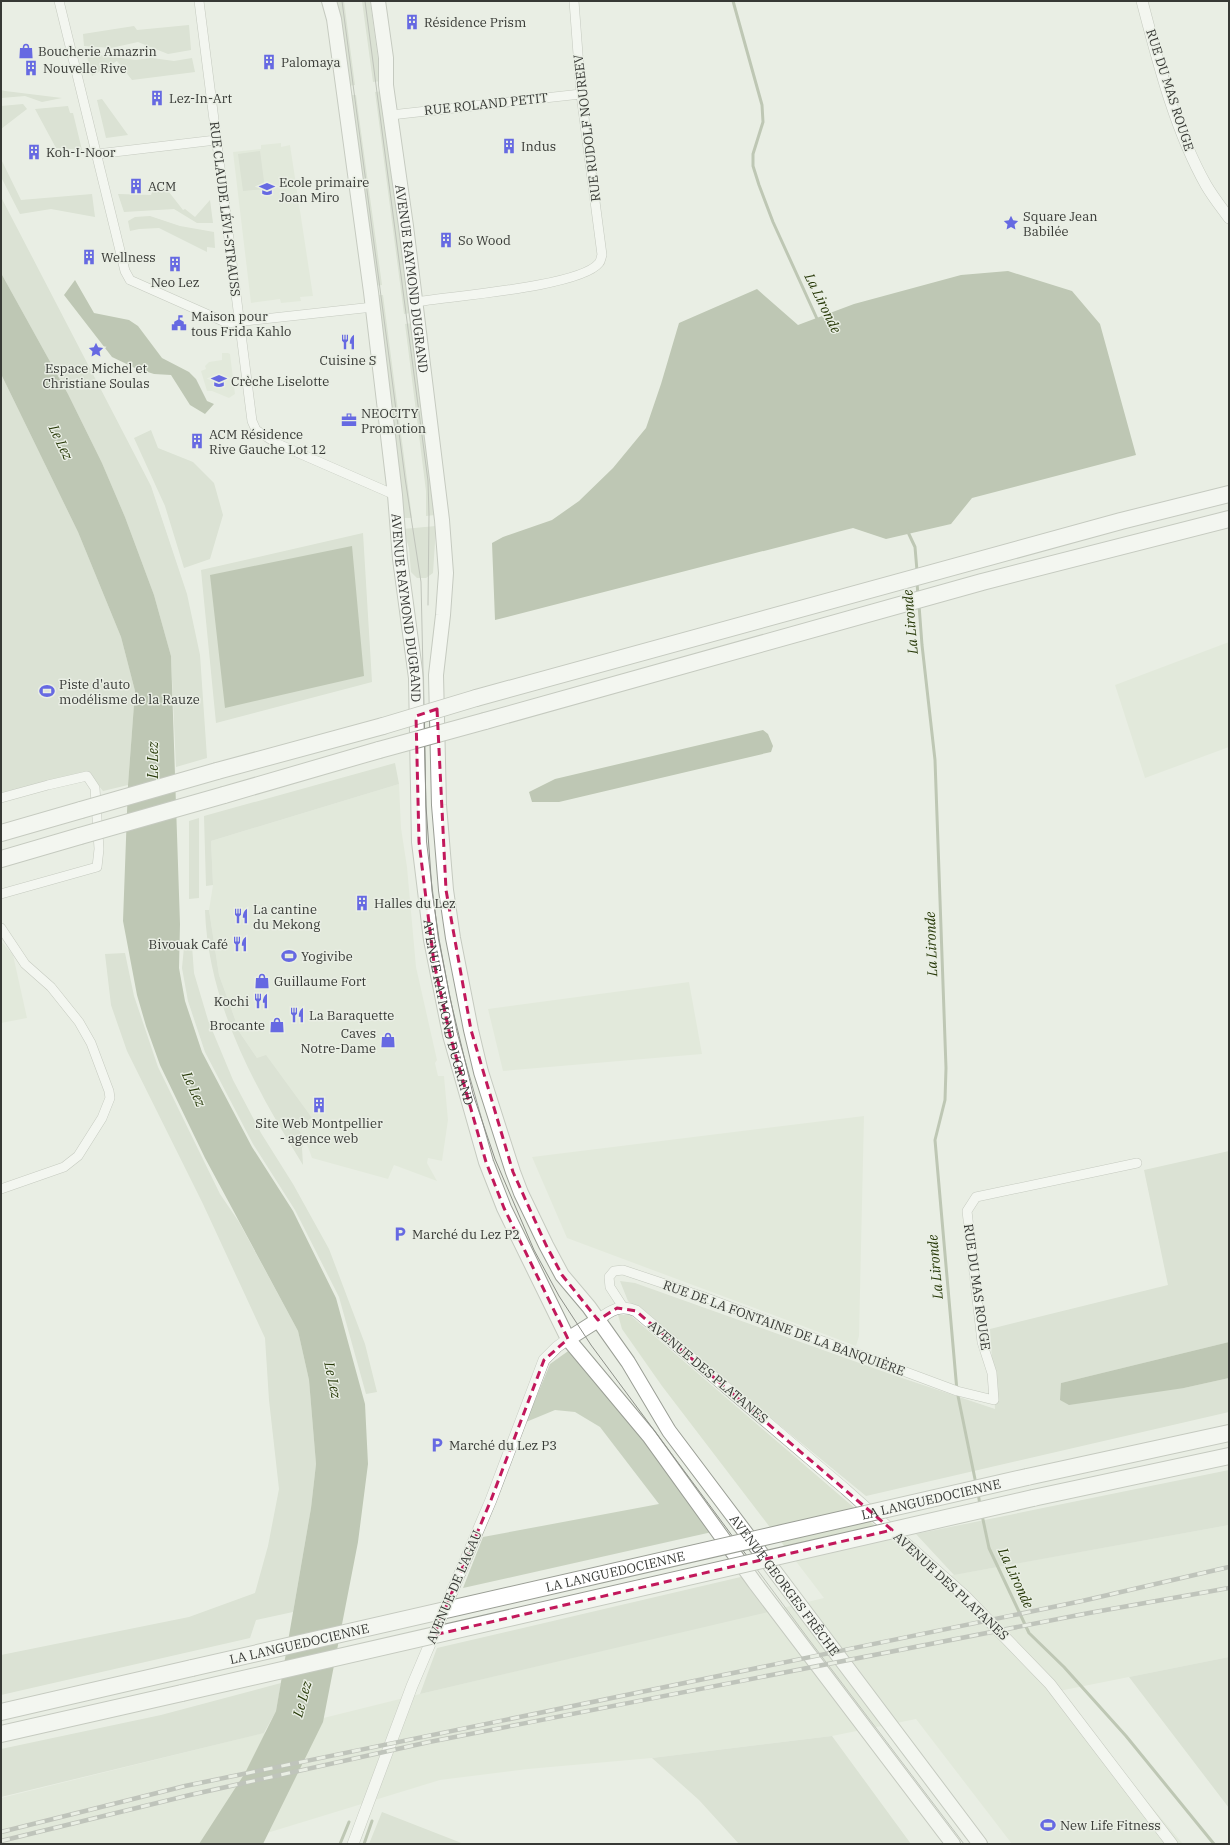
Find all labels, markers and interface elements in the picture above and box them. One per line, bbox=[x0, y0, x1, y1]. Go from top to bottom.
building icon: Résidence Prism bbox=[403, 13, 421, 31]
place label: Résidence Prism bbox=[424, 14, 526, 31]
street label: RUE DU MAS ROUGE bbox=[1142, 27, 1198, 153]
shop icon: Boucherie Amazrin bbox=[17, 42, 35, 60]
place label: Boucherie Amazrin bbox=[38, 43, 157, 60]
building icon: Palomaya bbox=[260, 53, 278, 71]
street label: RUE RUDOLF NOUREEV bbox=[570, 53, 604, 202]
place label: Palomaya bbox=[281, 54, 341, 71]
building icon: Nouvelle Rive bbox=[22, 59, 40, 77]
place label: Nouvelle Rive bbox=[43, 60, 127, 77]
building icon: Lez-In-Art bbox=[148, 89, 166, 107]
street label: RUE ROLAND PETIT bbox=[423, 89, 549, 119]
place label: Lez-In-Art bbox=[169, 90, 232, 107]
street label: RUE CLAUDE LÉVI-STRAUSS bbox=[206, 120, 244, 298]
building icon: Indus bbox=[500, 137, 518, 155]
place label: Indus bbox=[521, 138, 556, 155]
building icon: Koh-I-Noor bbox=[25, 143, 43, 161]
place label: Koh-I-Noor bbox=[46, 144, 116, 161]
place label: Ecole primaire Joan Miro bbox=[279, 174, 369, 206]
building icon: ACM bbox=[127, 177, 145, 195]
place label: ACM bbox=[148, 178, 176, 195]
school or university icon: Ecole primaire Joan Miro bbox=[258, 180, 276, 198]
street label: AVENUE RAYMOND DUGRAND bbox=[392, 183, 432, 374]
place label: Square Jean Babilée bbox=[1023, 208, 1098, 240]
place icon: Square Jean Babilée bbox=[1002, 214, 1020, 232]
building icon: So Wood bbox=[437, 231, 455, 249]
place label: So Wood bbox=[458, 232, 511, 249]
building icon: Wellness bbox=[80, 248, 98, 266]
place label: Wellness bbox=[101, 249, 156, 266]
building icon: Neo Lez bbox=[166, 255, 184, 273]
water label: La Lironde bbox=[800, 269, 846, 337]
place label: Neo Lez bbox=[151, 274, 199, 291]
place label: Maison pour tous Frida Kahlo bbox=[191, 308, 291, 340]
public building icon: Maison pour tous Frida Kahlo bbox=[170, 314, 188, 332]
restaurant icon: Cuisine S bbox=[339, 333, 357, 351]
place icon: Espace Michel et Christiane Soulas bbox=[87, 341, 105, 359]
place label: Cuisine S bbox=[320, 352, 376, 369]
place label: Espace Michel et Christiane Soulas bbox=[42, 360, 150, 392]
school or university icon: Crèche Liselotte bbox=[210, 372, 228, 390]
place label: Crèche Liselotte bbox=[231, 373, 329, 390]
place label: NEOCITY Promotion bbox=[361, 405, 426, 437]
office icon: NEOCITY Promotion bbox=[340, 411, 358, 429]
water label: Le Lez bbox=[44, 421, 77, 463]
place label: ACM Résidence Rive Gauche Lot 12 bbox=[209, 426, 326, 458]
building icon: ACM Résidence Rive Gauche Lot 12 bbox=[188, 432, 206, 450]
street label: AVENUE RAYMOND DUGRAND bbox=[388, 513, 425, 702]
water label: La Lironde bbox=[898, 588, 922, 656]
place label: Piste d'auto modélisme de la Rauze bbox=[59, 676, 200, 708]
sports icon: Piste d'auto modélisme de la Rauze bbox=[38, 682, 56, 700]
water label: Le Lez bbox=[144, 741, 162, 779]
building icon: Halles du Lez bbox=[353, 894, 371, 912]
place label: Halles du Lez bbox=[374, 895, 456, 912]
place label: La cantine du Mekong bbox=[253, 901, 320, 933]
restaurant icon: La cantine du Mekong bbox=[232, 907, 250, 925]
water label: La Lironde bbox=[921, 911, 941, 978]
street label: AVENUE RAYMOND DUGRAND bbox=[420, 919, 478, 1107]
restaurant icon: Bivouak Café bbox=[231, 935, 249, 953]
place label: Bivouak Café bbox=[149, 936, 228, 953]
sports icon: Yogivibe bbox=[280, 947, 298, 965]
place label: Yogivibe bbox=[301, 948, 353, 965]
shop icon: Guillaume Fort bbox=[253, 972, 271, 990]
place label: Guillaume Fort bbox=[274, 973, 367, 990]
restaurant icon: Kochi bbox=[252, 992, 270, 1010]
place label: Kochi bbox=[214, 993, 249, 1010]
restaurant icon: La Baraquette bbox=[288, 1006, 306, 1024]
place label: La Baraquette bbox=[309, 1007, 394, 1024]
shop icon: Brocante bbox=[268, 1016, 286, 1034]
place label: Brocante bbox=[209, 1017, 265, 1034]
place label: Caves Notre-Dame bbox=[300, 1025, 376, 1057]
shop icon: Caves Notre-Dame bbox=[379, 1031, 397, 1049]
water label: Le Lez bbox=[178, 1068, 210, 1110]
building icon: Site Web Montpellier - agence web bbox=[310, 1096, 328, 1114]
place label: Site Web Montpellier - agence web bbox=[255, 1115, 383, 1147]
street label: RUE DU MAS ROUGE bbox=[960, 1223, 994, 1351]
parking icon: Marché du Lez P2 bbox=[391, 1225, 409, 1243]
place label: Marché du Lez P2 bbox=[412, 1226, 520, 1243]
water label: La Lironde bbox=[923, 1233, 947, 1301]
street label: RUE DE LA FONTAINE DE LA BANQUIÈRE bbox=[661, 1276, 907, 1380]
street label: AVENUE DES PLATANES bbox=[645, 1317, 771, 1427]
water label: Le Lez bbox=[320, 1359, 346, 1400]
parking icon: Marché du Lez P3 bbox=[428, 1436, 446, 1454]
place label: Marché du Lez P3 bbox=[449, 1437, 557, 1454]
street label: LA LANGUEDOCIENNE bbox=[859, 1475, 1002, 1523]
street label: AVENUE GEORGES FRÊCHE bbox=[726, 1511, 844, 1659]
street label: AVENUE DE L'AGAU bbox=[422, 1528, 486, 1646]
street label: AVENUE DES PLATANES bbox=[890, 1528, 1012, 1644]
water label: La Lironde bbox=[994, 1544, 1038, 1612]
street label: LA LANGUEDOCIENNE bbox=[544, 1547, 686, 1595]
street label: LA LANGUEDOCIENNE bbox=[228, 1619, 371, 1668]
water label: Le Lez bbox=[288, 1678, 316, 1720]
sports icon: New Life Fitness bbox=[1039, 1816, 1057, 1834]
place label: New Life Fitness bbox=[1060, 1817, 1161, 1834]

